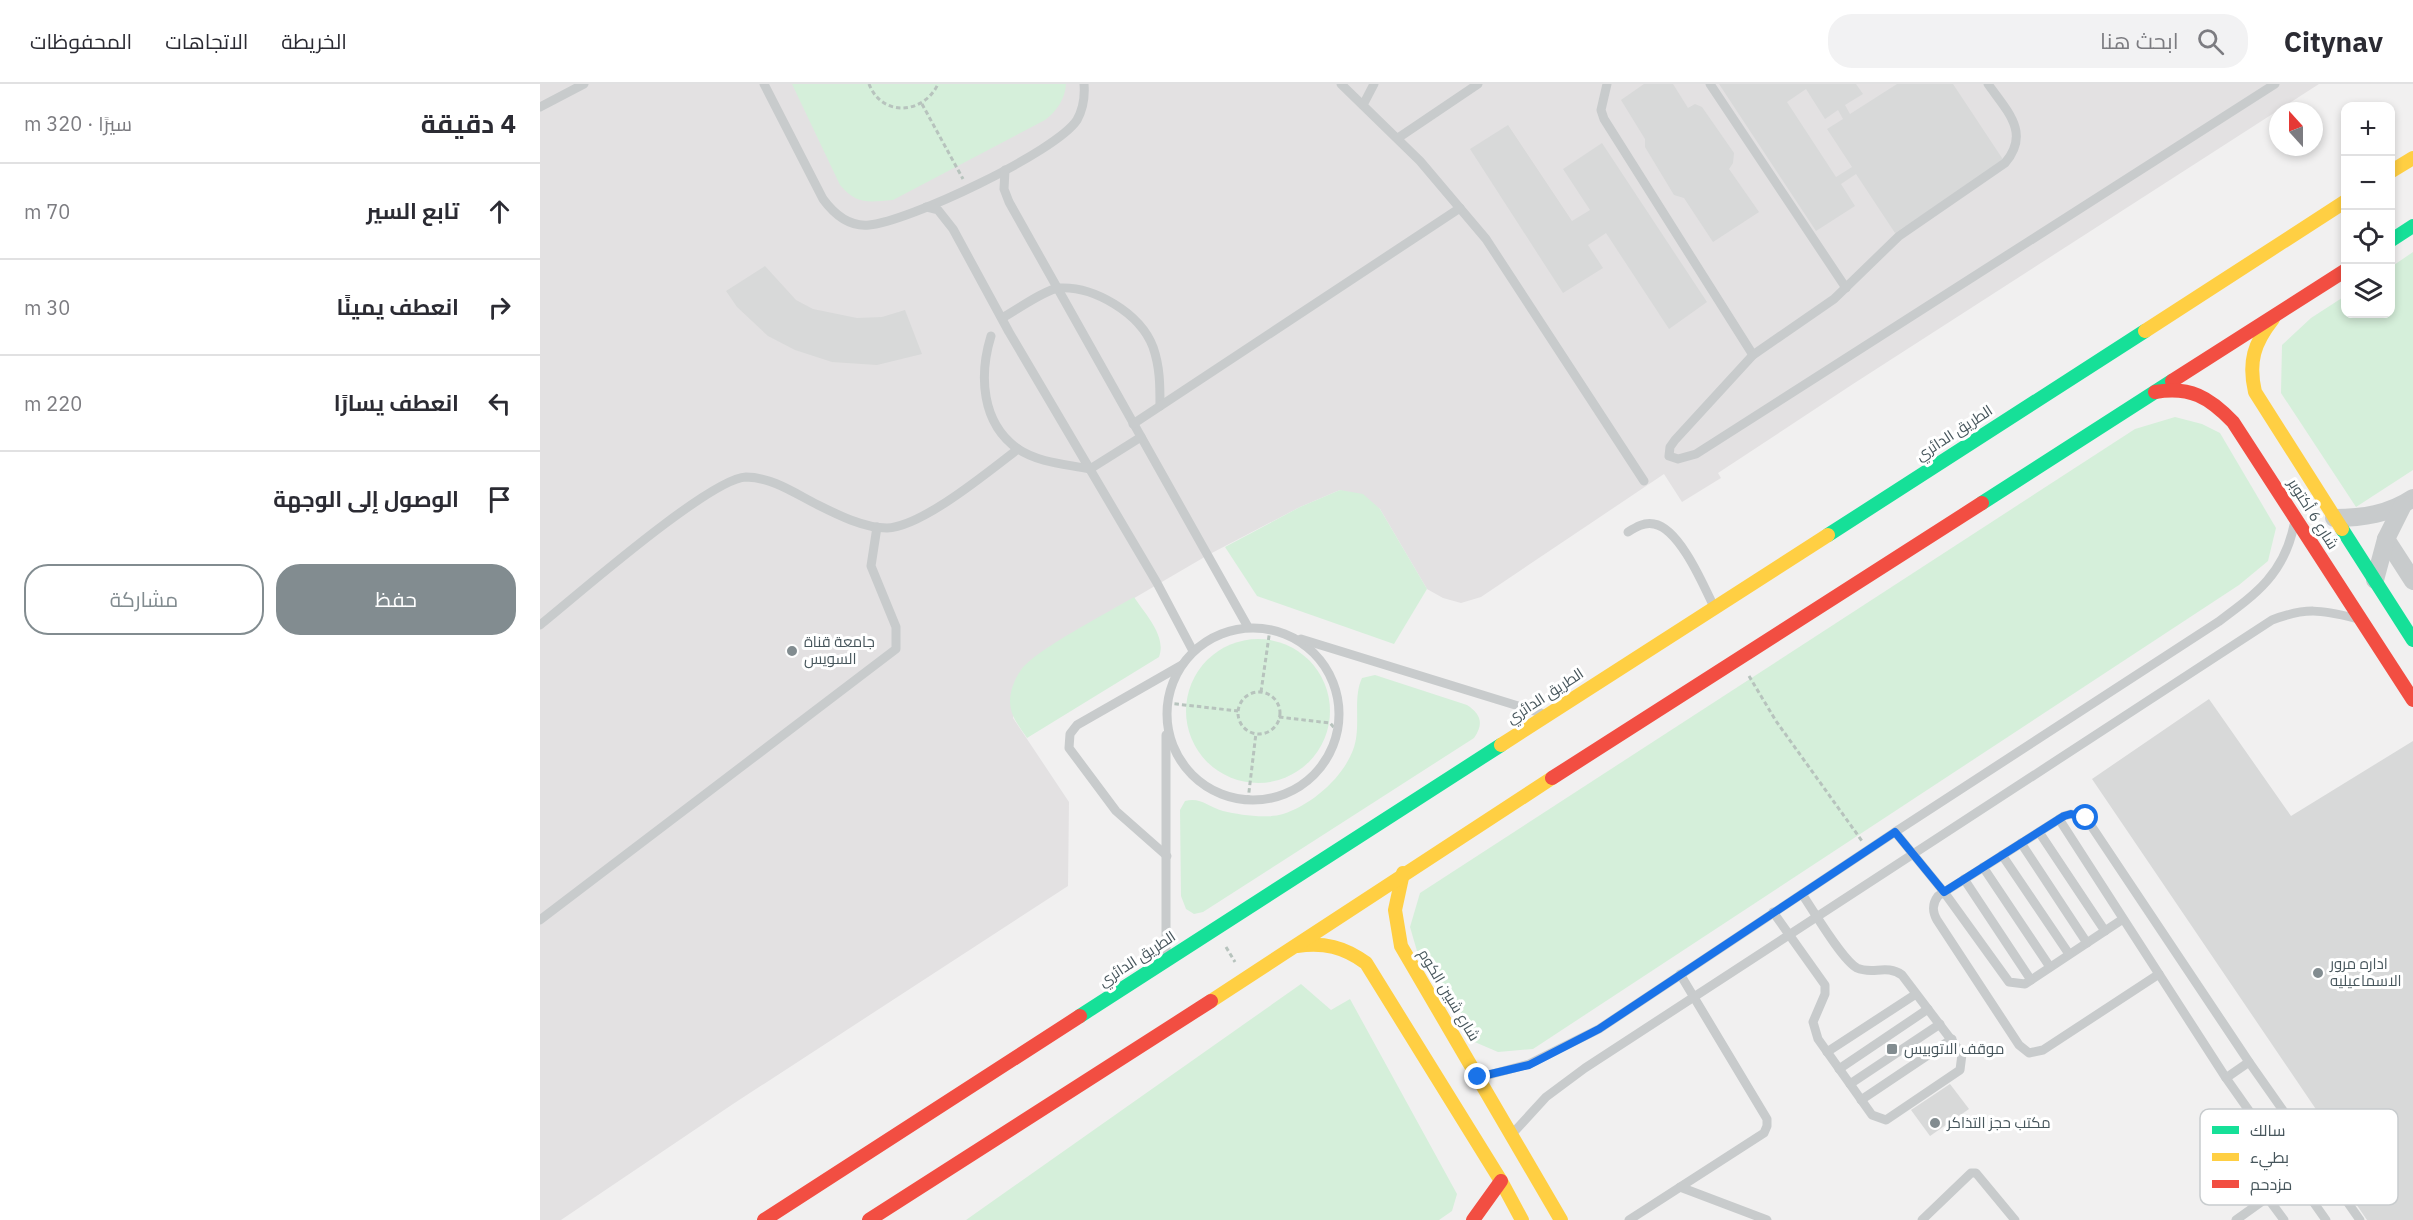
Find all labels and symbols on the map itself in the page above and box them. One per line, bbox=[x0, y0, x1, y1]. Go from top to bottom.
north arrow bbox=[2269, 102, 2323, 156]
street label: الطريق الدائري bbox=[1912, 401, 1998, 467]
street label: شارع 6 أكتوبر bbox=[2282, 474, 2343, 554]
place label: جامعة قناة السويس bbox=[804, 632, 875, 669]
marker: جامعة قناة السويس bbox=[785, 644, 799, 658]
street label: الطريق الدائري bbox=[1503, 664, 1589, 730]
route start bbox=[2072, 804, 2098, 830]
street label: الطريق الدائري bbox=[1095, 927, 1181, 993]
street label: شارع شبين الكوم bbox=[1413, 945, 1484, 1045]
place label: اداره مرور الاسماعيليه bbox=[2329, 954, 2402, 990]
marker: اداره مرور الاسماعيليه bbox=[2311, 966, 2325, 980]
place label: موقف الاتوبيس bbox=[1904, 1039, 2004, 1059]
marker: موقف الاتوبيس bbox=[1885, 1042, 1899, 1056]
route end bbox=[1464, 1063, 1490, 1089]
legend bbox=[2200, 1109, 2398, 1205]
place label: مكتب حجز التذاكر bbox=[1946, 1113, 2051, 1132]
marker: مكتب حجز التذاكر bbox=[1928, 1116, 1942, 1130]
text: سالك bbox=[2250, 1120, 2285, 1140]
text: بطيء bbox=[2250, 1147, 2289, 1171]
text: مزدحم bbox=[2250, 1174, 2292, 1196]

